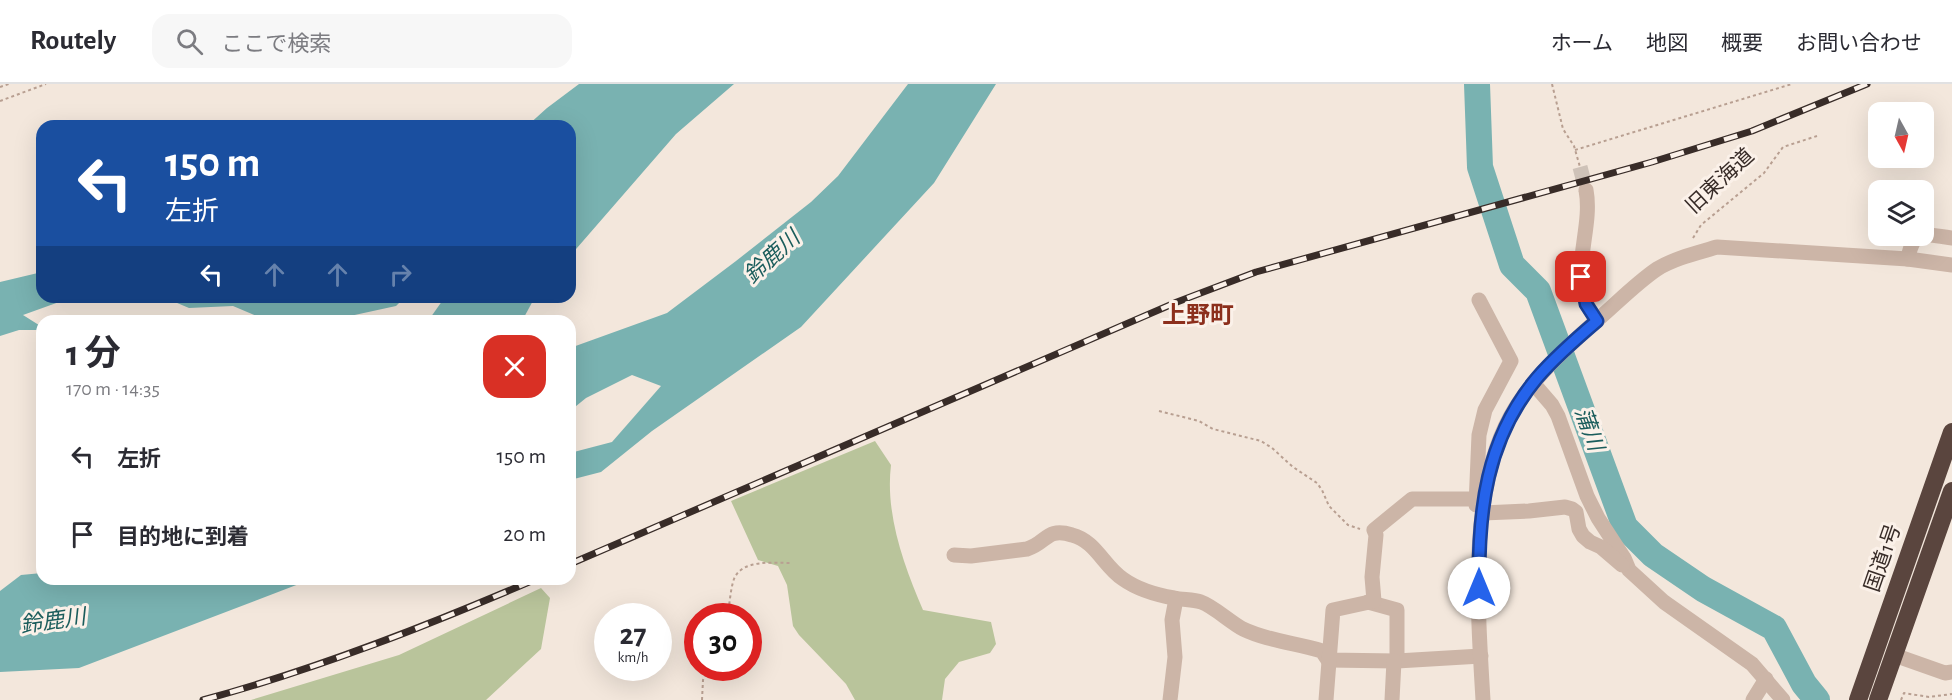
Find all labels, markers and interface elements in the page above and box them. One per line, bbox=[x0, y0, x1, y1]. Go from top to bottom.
search box bbox=[152, 14, 572, 68]
icon: search bbox=[173, 25, 206, 58]
text: Routely bbox=[30, 27, 116, 55]
text: ここで検索 bbox=[221, 33, 331, 55]
text: ホーム bbox=[1551, 33, 1613, 54]
text: 地図 bbox=[1646, 33, 1688, 54]
text: 概要 bbox=[1721, 33, 1763, 54]
text: お問い合わせ bbox=[1796, 33, 1922, 54]
north arrow bbox=[1868, 102, 1934, 168]
map controls bbox=[1868, 102, 1934, 246]
text: 150 m bbox=[165, 142, 260, 184]
icon: left bbox=[66, 144, 144, 222]
street label: 旧東海道 bbox=[1681, 144, 1758, 217]
button: layers bbox=[1868, 180, 1934, 246]
text: 左折 bbox=[165, 198, 219, 225]
water label: 鈴鹿川 bbox=[739, 225, 805, 287]
pin bbox=[1555, 251, 1606, 302]
icon: left bbox=[195, 258, 228, 291]
icon: ahead bbox=[258, 258, 291, 291]
icon: ahead bbox=[321, 258, 354, 291]
icon: right bbox=[384, 258, 417, 291]
icon: arrive bbox=[1564, 260, 1597, 293]
district label: 上野町 bbox=[1162, 303, 1234, 328]
button: close bbox=[483, 335, 546, 398]
text: 1 分 bbox=[66, 336, 120, 372]
text: 170 m · 14:35 bbox=[66, 379, 160, 399]
water label: 蒲川 bbox=[1571, 404, 1608, 455]
icon: left bbox=[66, 440, 99, 473]
text: 150 m bbox=[496, 445, 546, 467]
text: 左折 bbox=[117, 448, 161, 470]
icon: arrive bbox=[66, 518, 99, 551]
street label: 国道1号 bbox=[1861, 521, 1904, 595]
text: 20 m bbox=[503, 523, 546, 545]
text: 目的地に到着 bbox=[117, 526, 249, 548]
position arrow bbox=[1447, 556, 1511, 620]
speed limit sign: 30 bbox=[684, 603, 762, 681]
water label: 鈴鹿川 bbox=[19, 604, 89, 636]
text: 27 bbox=[619, 620, 647, 650]
text: km/h bbox=[618, 650, 648, 665]

